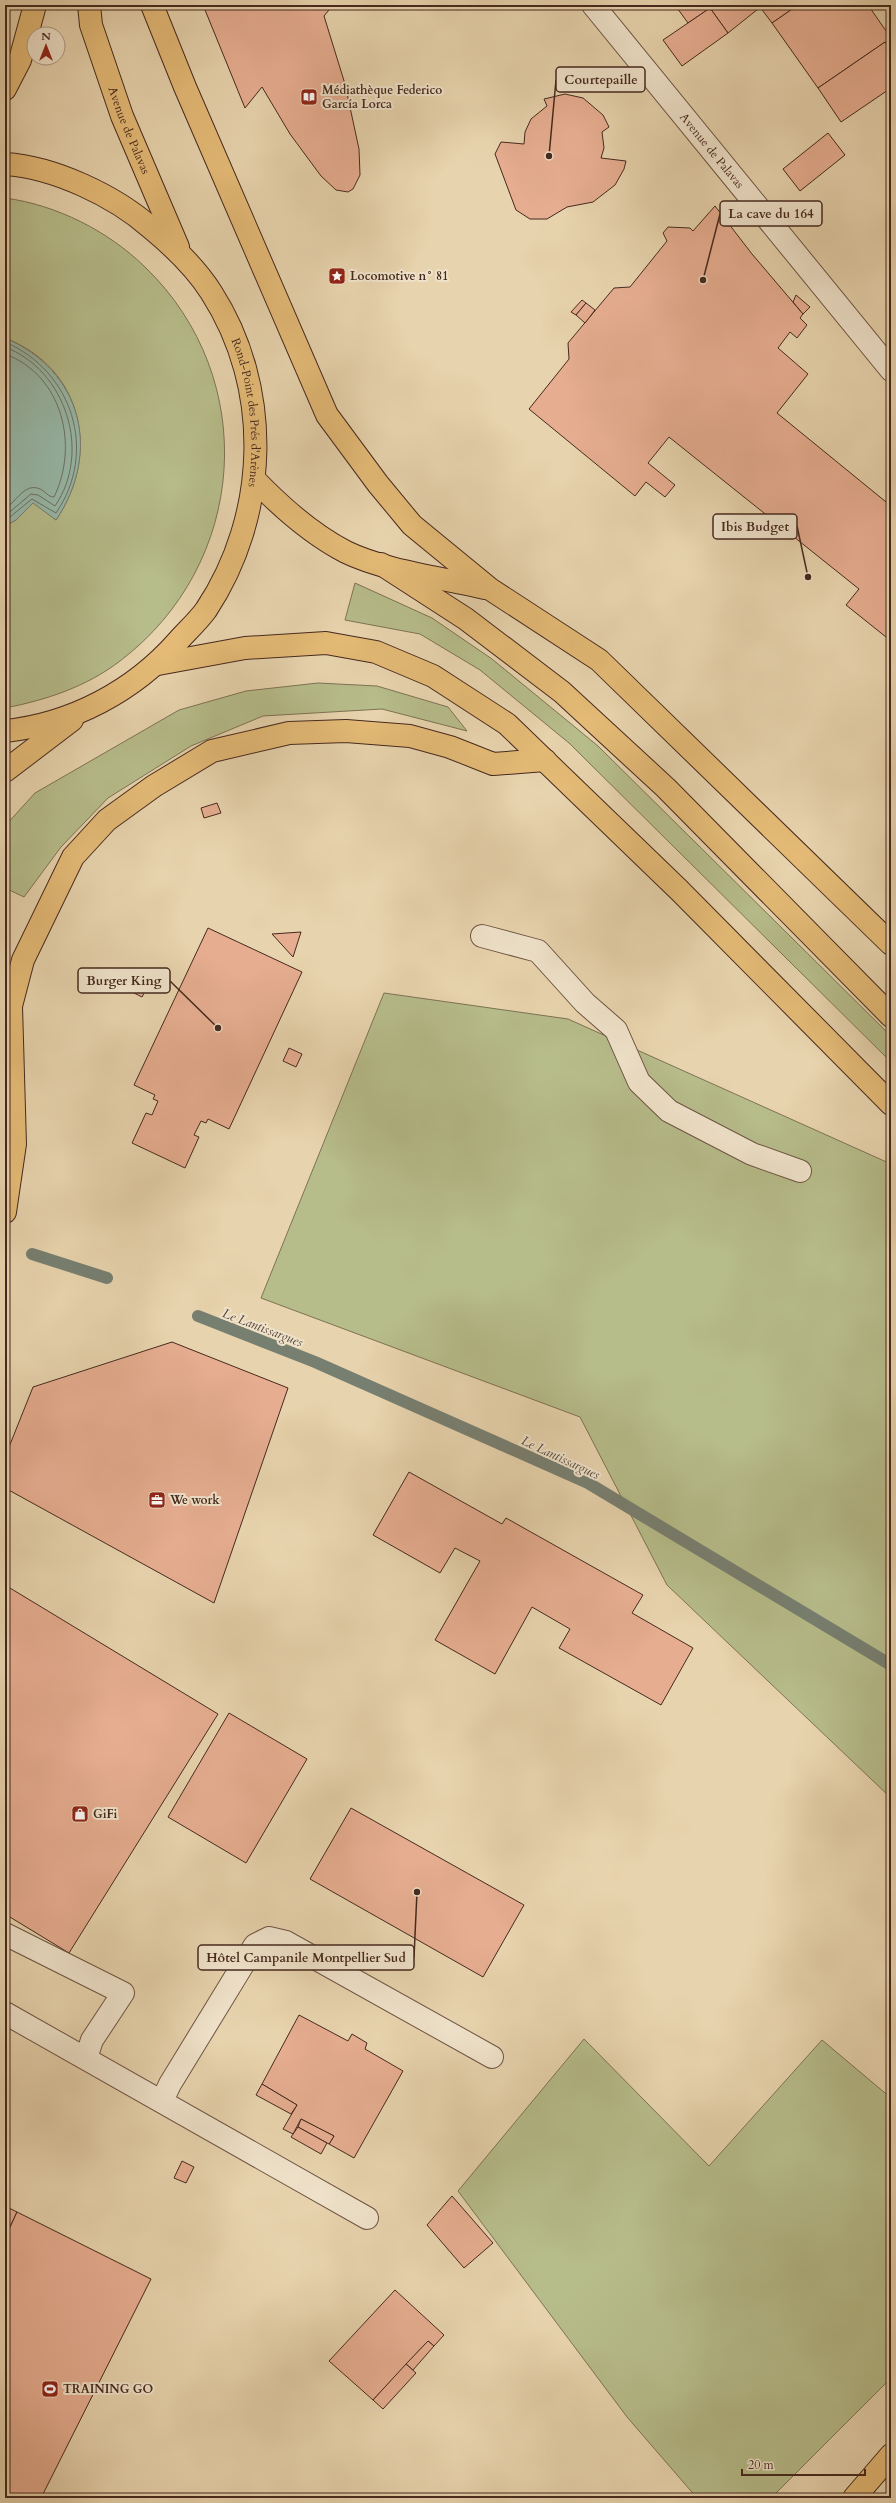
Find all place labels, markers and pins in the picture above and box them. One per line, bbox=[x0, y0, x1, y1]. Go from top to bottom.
callout: Courtepaille bbox=[556, 67, 645, 92]
place label: Médiathèque Federico García Lorca bbox=[322, 82, 442, 112]
library icon: Médiathèque Federico García Lorca bbox=[299, 87, 319, 107]
callout: La cave du 164 bbox=[720, 201, 822, 226]
place icon: Locomotive n° 81 bbox=[327, 266, 347, 286]
place label: Locomotive n° 81 bbox=[350, 268, 448, 284]
callout: Ibis Budget bbox=[713, 514, 797, 539]
callout: Burger King bbox=[78, 968, 170, 993]
office icon: We work bbox=[147, 1490, 167, 1510]
place label: We work bbox=[169, 1492, 220, 1508]
shop icon: GiFi bbox=[70, 1804, 90, 1824]
place label: GiFi bbox=[93, 1806, 117, 1822]
callout: Hôtel Campanile Montpellier Sud bbox=[198, 1945, 414, 1970]
sports icon: TRAINING GO bbox=[40, 2379, 60, 2399]
place label: TRAINING GO bbox=[63, 2381, 153, 2397]

